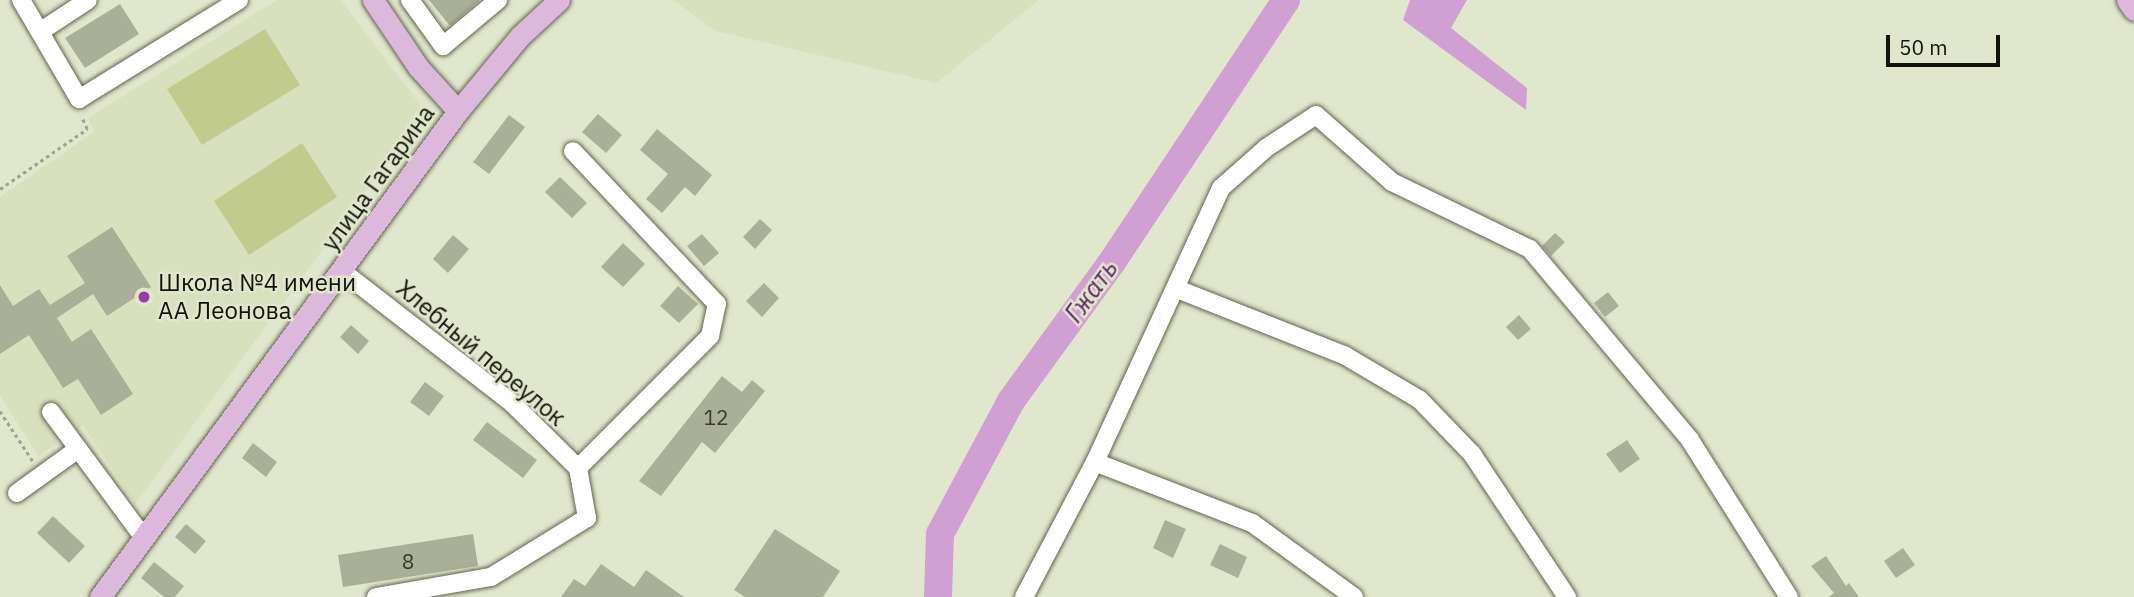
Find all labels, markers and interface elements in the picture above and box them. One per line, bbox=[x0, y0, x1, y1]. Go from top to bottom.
scale bar bbox=[1889, 21, 2003, 65]
text: 50 m bbox=[1899, 33, 1948, 61]
street label: улица Гагарина bbox=[316, 100, 440, 256]
water label: Гжать bbox=[1058, 254, 1124, 328]
place label: Школа №4 имени АА Леонова bbox=[158, 269, 356, 325]
street label: Хлебный переулок bbox=[391, 274, 571, 432]
marker: Школа №4 имени АА Леонова bbox=[136, 289, 152, 305]
house number: 12 bbox=[703, 404, 729, 430]
house number: 8 bbox=[402, 548, 414, 574]

